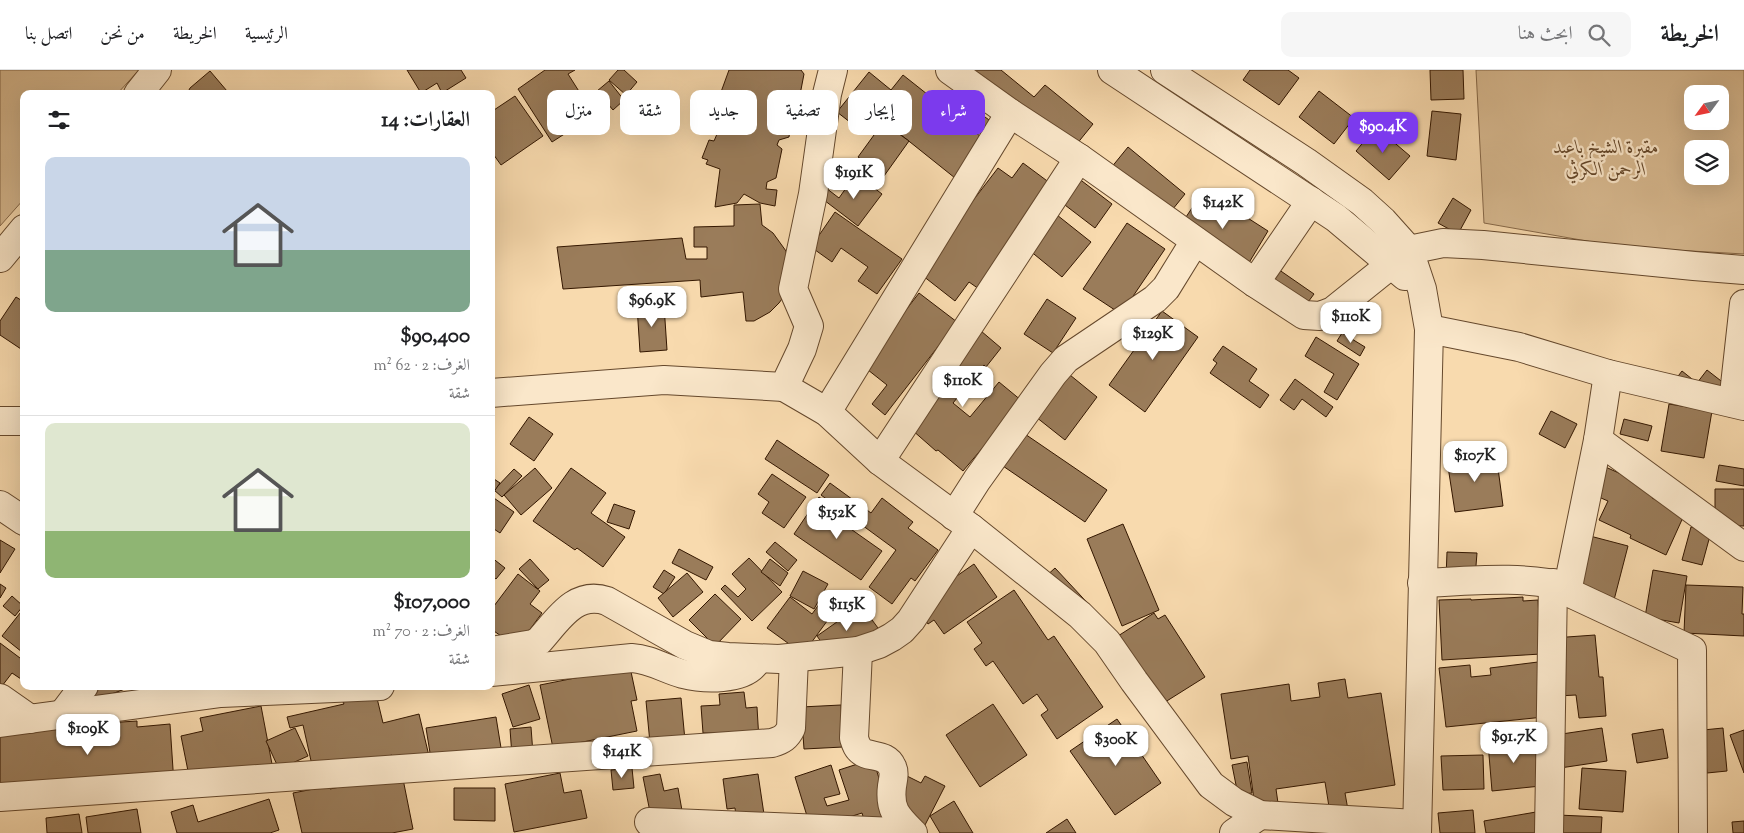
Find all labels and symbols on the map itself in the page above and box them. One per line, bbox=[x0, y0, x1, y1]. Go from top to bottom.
north arrow bbox=[1684, 85, 1729, 130]
pin: $90.4K bbox=[1342, 112, 1424, 154]
park label: مقبرة الشيخ باعبد الرحمن الكرثي bbox=[1553, 135, 1659, 184]
pin: $191K bbox=[819, 158, 889, 200]
pin: $142K bbox=[1188, 188, 1258, 230]
pin: $96.9K bbox=[611, 286, 693, 328]
pin: $110K bbox=[1316, 302, 1386, 344]
pin: $129K bbox=[1118, 318, 1188, 361]
pin: $110K bbox=[928, 366, 998, 408]
pin: $107K bbox=[1440, 440, 1510, 483]
pin: $152K bbox=[802, 498, 872, 540]
pin: $115K bbox=[812, 590, 882, 632]
pin: $109K bbox=[53, 714, 123, 756]
pin: $91.7K bbox=[1473, 722, 1555, 764]
pin: $300K bbox=[1081, 724, 1151, 767]
pin: $141K bbox=[587, 736, 657, 779]

